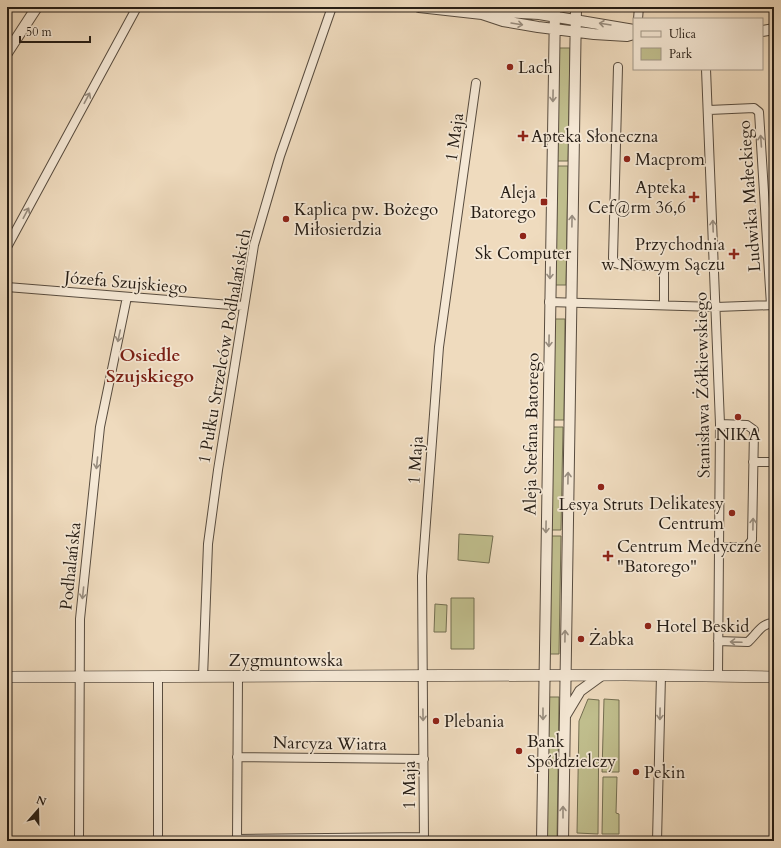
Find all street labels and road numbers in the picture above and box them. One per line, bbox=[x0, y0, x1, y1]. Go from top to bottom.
street label: 1 Maja bbox=[440, 111, 469, 163]
street label: Ludwika Małeckiego bbox=[733, 119, 766, 273]
street label: 1 Pułku Strzelców Podhalańskich bbox=[192, 226, 257, 465]
street label: Józefa Szujskiego bbox=[60, 265, 189, 299]
street label: Stanisława Żółkiewskiego bbox=[689, 292, 716, 478]
street label: Aleja Stefana Batorego bbox=[519, 352, 544, 516]
street label: 1 Maja bbox=[402, 434, 429, 485]
street label: Podhalańska bbox=[54, 520, 87, 611]
street label: Zygmuntowska bbox=[229, 649, 344, 672]
street label: Narcyza Wiatra bbox=[273, 731, 388, 756]
street label: 1 Maja bbox=[398, 760, 421, 809]

